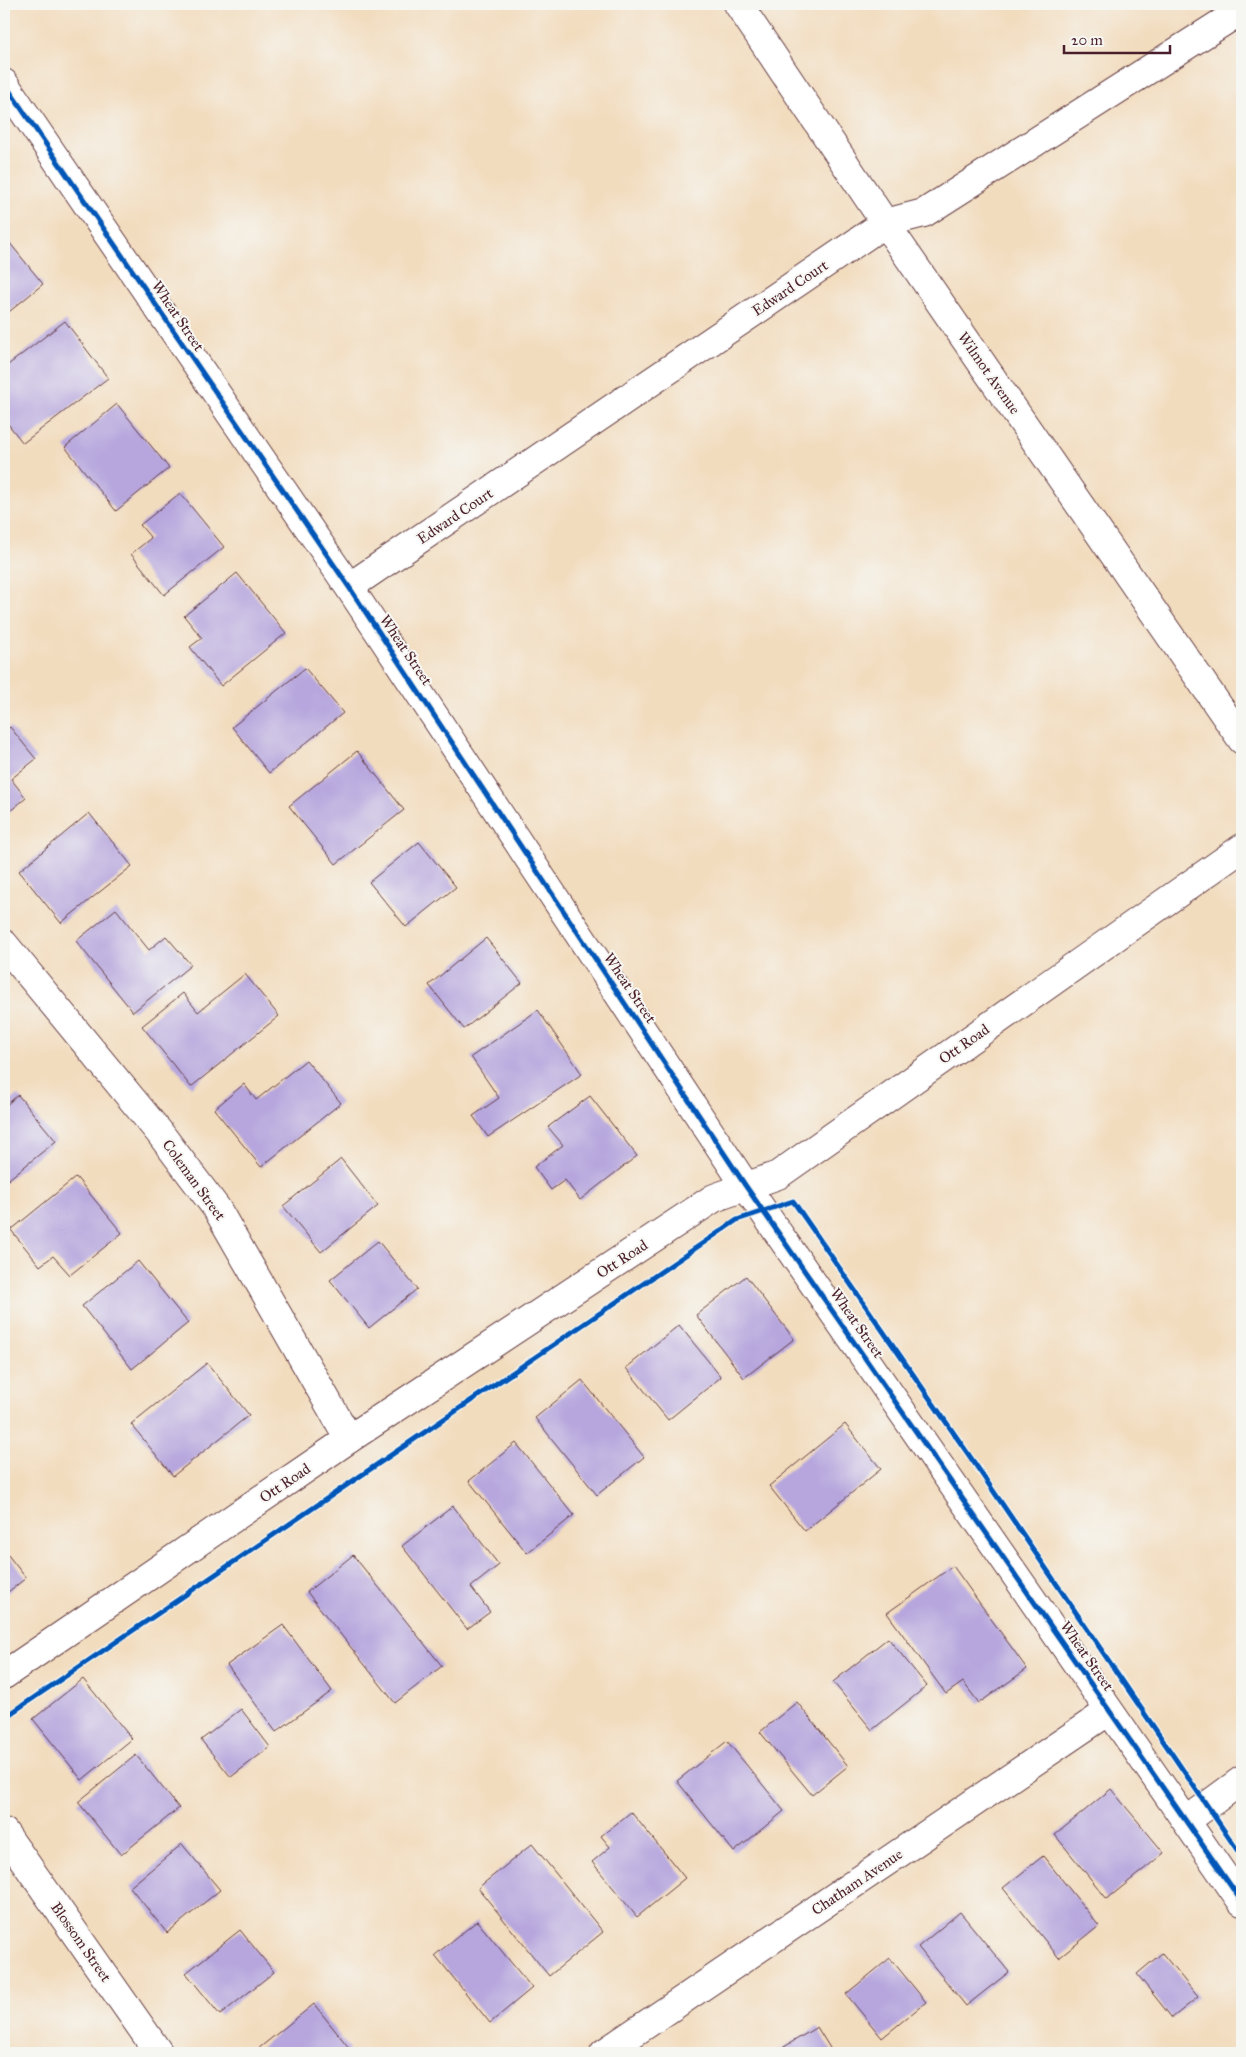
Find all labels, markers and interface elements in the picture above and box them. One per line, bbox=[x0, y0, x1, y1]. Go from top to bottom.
scale bar bbox=[1064, 22, 1170, 54]
text: 20 m bbox=[1071, 31, 1103, 49]
street label: Edward Court bbox=[749, 256, 832, 320]
street label: Wheat Street bbox=[148, 277, 209, 355]
street label: Wilmot Avenue bbox=[954, 328, 1024, 418]
street label: Edward Court bbox=[414, 484, 497, 548]
street label: Wheat Street bbox=[376, 611, 437, 689]
street label: Wheat Street bbox=[600, 949, 661, 1027]
street label: Ott Road bbox=[935, 1020, 993, 1068]
street label: Coleman Street bbox=[159, 1136, 230, 1225]
street label: Ott Road bbox=[593, 1236, 651, 1282]
street label: Wheat Street bbox=[826, 1285, 888, 1362]
street label: Ott Road bbox=[256, 1459, 314, 1506]
street label: Wheat Street bbox=[1056, 1618, 1118, 1695]
street label: Chatham Avenue bbox=[808, 1845, 906, 1919]
street label: Blossom Street bbox=[47, 1899, 116, 1986]

